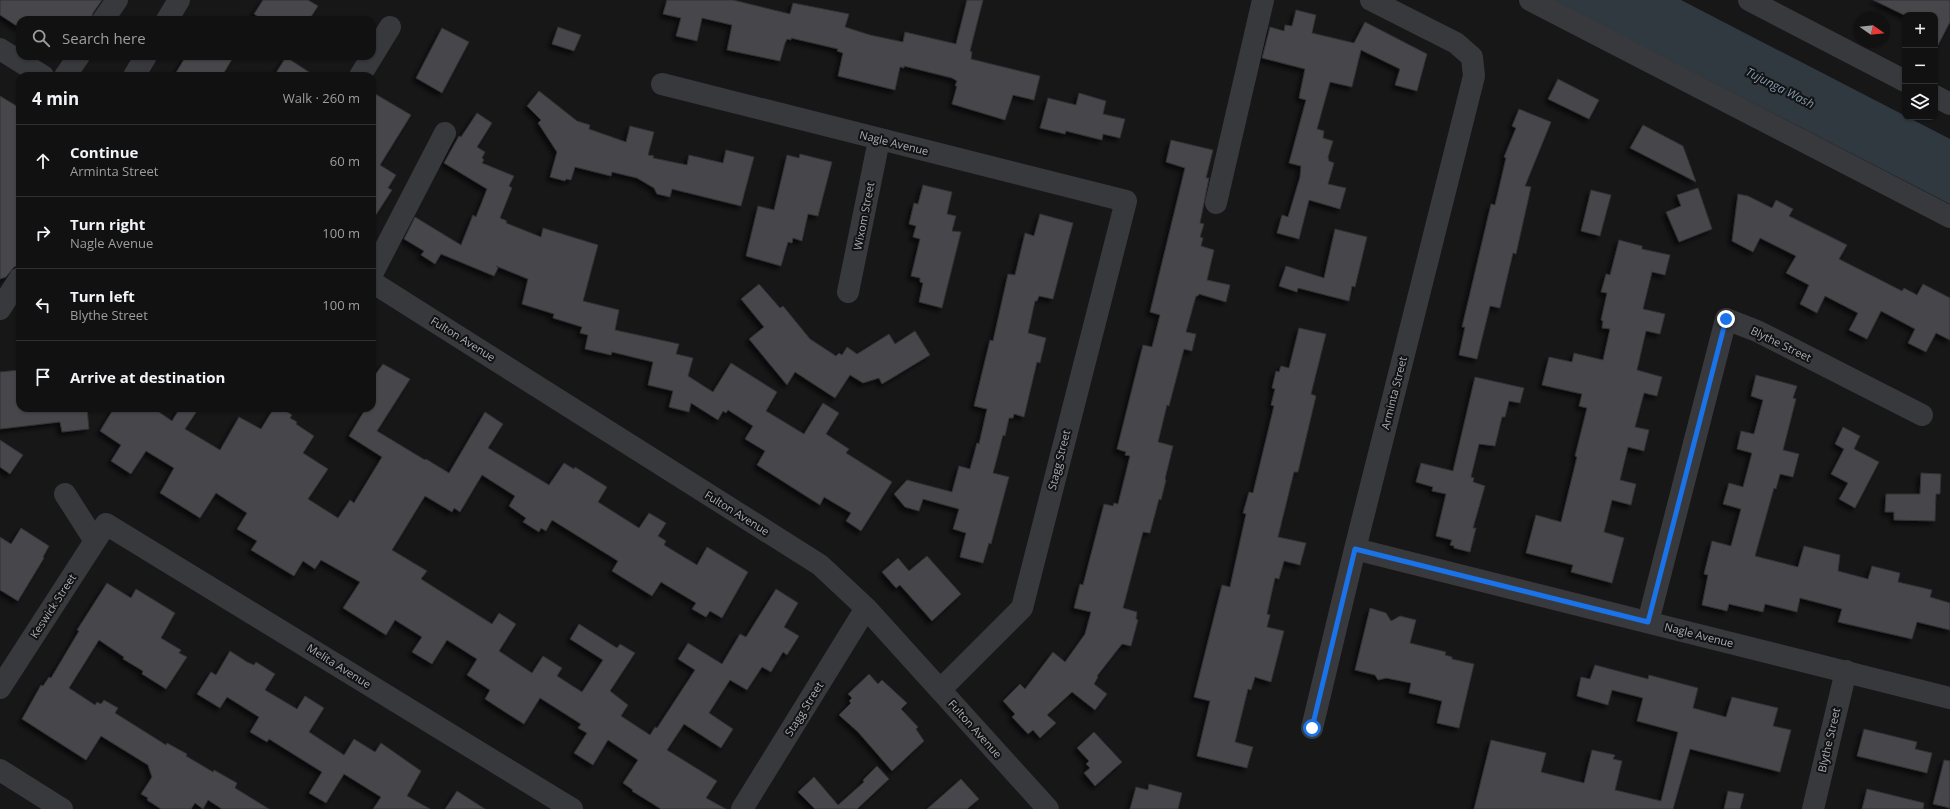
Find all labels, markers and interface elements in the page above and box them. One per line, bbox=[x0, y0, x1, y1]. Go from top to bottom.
north arrow bbox=[1854, 12, 1890, 48]
map controls bbox=[1902, 12, 1938, 120]
button: + bbox=[1902, 12, 1938, 48]
search box bbox=[16, 16, 376, 60]
icon: search bbox=[30, 27, 52, 49]
text: Search here bbox=[62, 28, 146, 48]
button: − bbox=[1902, 48, 1938, 84]
water label: Tujunga Wash bbox=[1743, 63, 1818, 112]
button: layers bbox=[1902, 84, 1938, 120]
text: 4 min bbox=[32, 87, 79, 110]
text: Walk · 260 m bbox=[283, 89, 360, 107]
street label: Nagle Avenue bbox=[858, 127, 930, 158]
text: Continue bbox=[70, 142, 138, 162]
icon: ahead bbox=[32, 150, 54, 172]
text: 60 m bbox=[330, 152, 360, 170]
text: Arminta Street bbox=[70, 162, 158, 180]
street label: Wixom Street bbox=[850, 180, 877, 251]
text: Turn right bbox=[70, 214, 145, 234]
icon: right bbox=[32, 222, 54, 244]
text: 100 m bbox=[322, 224, 360, 242]
text: Nagle Avenue bbox=[70, 234, 153, 252]
text: Turn left bbox=[70, 286, 135, 306]
icon: left bbox=[32, 294, 54, 316]
text: 100 m bbox=[322, 296, 360, 314]
text: Blythe Street bbox=[70, 306, 148, 324]
route end bbox=[1717, 310, 1735, 328]
street label: Fulton Avenue bbox=[428, 313, 498, 364]
street label: Blythe Street bbox=[1748, 322, 1814, 365]
street label: Arminta Street bbox=[1377, 355, 1410, 431]
icon: arrive bbox=[32, 366, 54, 388]
text: Arrive at destination bbox=[70, 367, 225, 387]
street label: Stagg Street bbox=[1044, 428, 1073, 492]
street label: Fulton Avenue bbox=[702, 487, 772, 538]
street label: Keswick Street bbox=[26, 571, 79, 641]
street label: Nagle Avenue bbox=[1663, 619, 1735, 650]
street label: Melita Avenue bbox=[304, 640, 374, 691]
street label: Stagg Street bbox=[781, 679, 826, 739]
street label: Fulton Avenue bbox=[945, 696, 1006, 761]
street label: Blythe Street bbox=[1814, 706, 1843, 774]
route start bbox=[1303, 719, 1321, 737]

